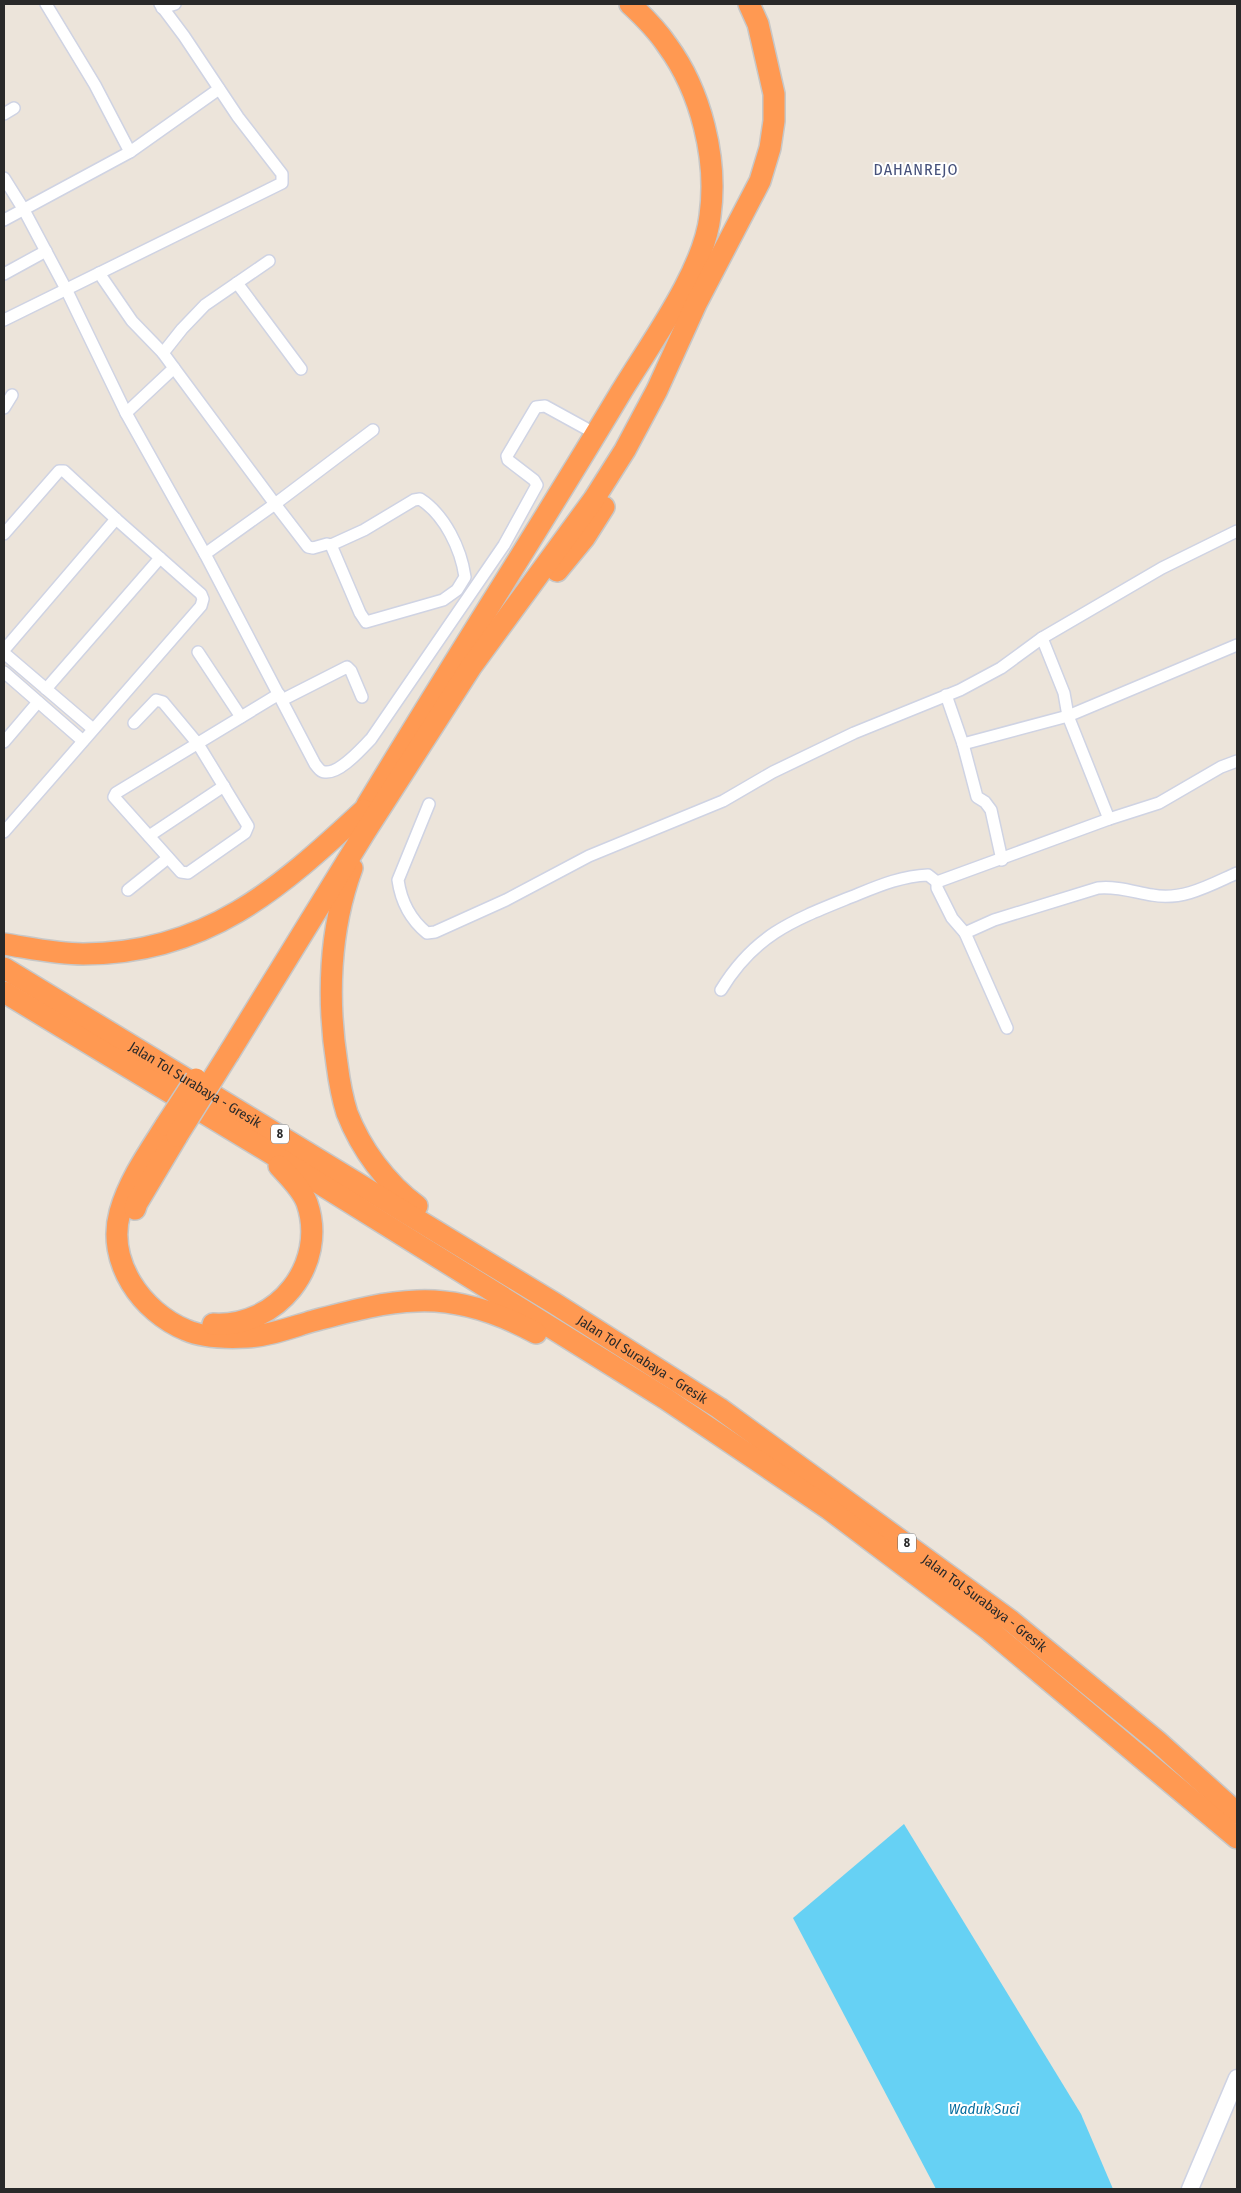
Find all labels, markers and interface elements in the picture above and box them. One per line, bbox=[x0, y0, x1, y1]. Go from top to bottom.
district label: DAHANREJO bbox=[874, 160, 958, 179]
street label: Jalan Tol Surabaya - Gresik bbox=[126, 1038, 265, 1132]
road number: 8 bbox=[271, 1124, 289, 1144]
street label: Jalan Tol Surabaya - Gresik bbox=[574, 1312, 711, 1408]
road number: 8 bbox=[898, 1534, 916, 1552]
street label: Jalan Tol Surabaya - Gresik bbox=[919, 1551, 1050, 1656]
water label: Waduk Suci bbox=[949, 2100, 1020, 2118]

